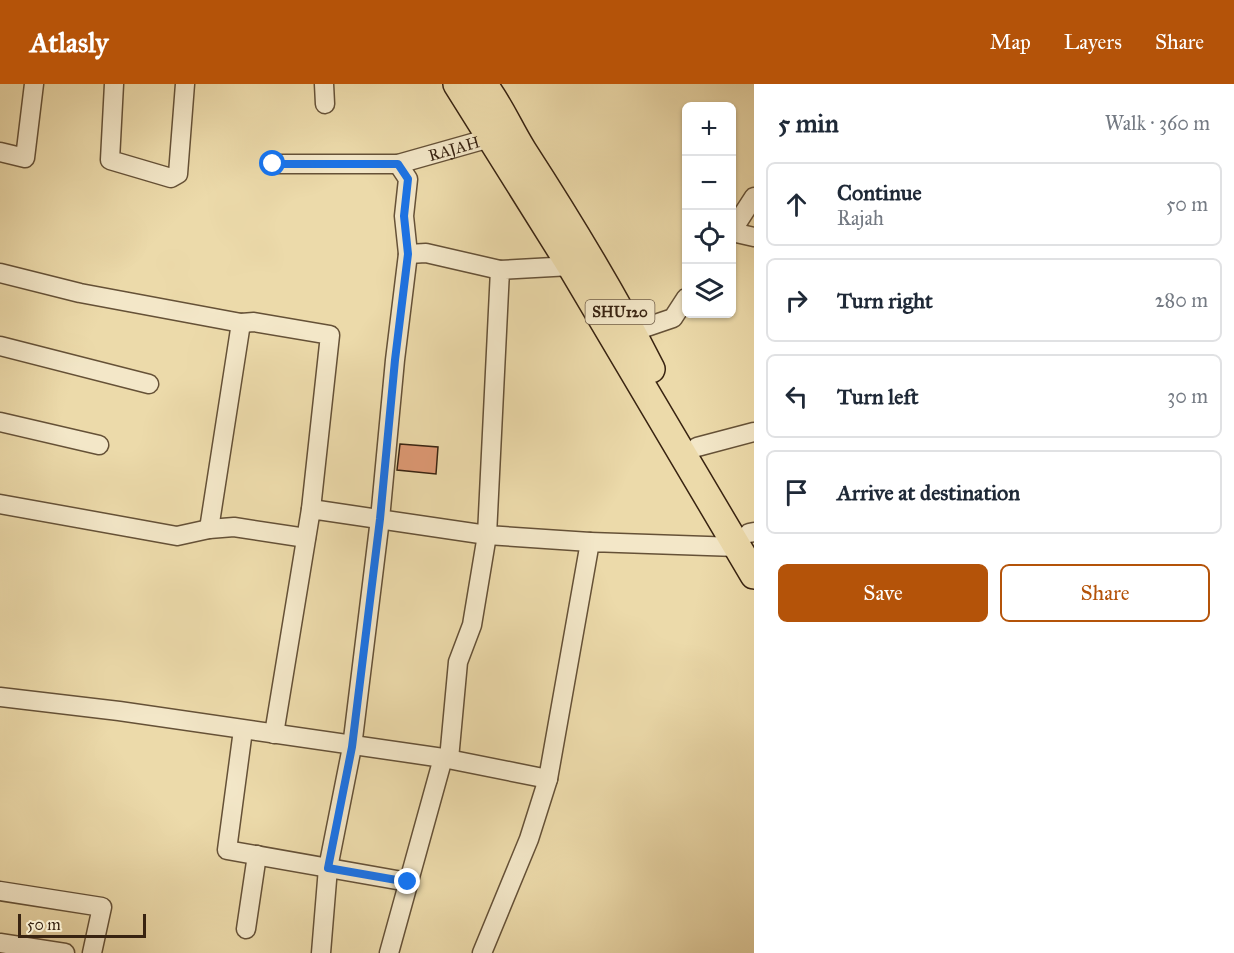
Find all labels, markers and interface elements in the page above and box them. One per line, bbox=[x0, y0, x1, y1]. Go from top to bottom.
text: Atlasly bbox=[30, 25, 108, 60]
text: Map bbox=[990, 29, 1031, 55]
text: Layers bbox=[1064, 29, 1122, 55]
text: Share bbox=[1155, 29, 1204, 55]
map controls bbox=[682, 102, 736, 318]
button: + bbox=[682, 102, 736, 156]
text: 5 min bbox=[778, 107, 839, 139]
text: Walk · 360 m bbox=[1105, 111, 1210, 135]
street label: RAJAH bbox=[426, 132, 482, 165]
route start bbox=[259, 150, 285, 176]
button: − bbox=[682, 156, 736, 210]
text: Continue bbox=[837, 179, 922, 206]
icon: ahead bbox=[780, 188, 813, 221]
text: 50 m bbox=[1166, 192, 1208, 216]
text: Rajah bbox=[837, 206, 884, 230]
button: locate bbox=[682, 210, 736, 264]
button: layers bbox=[682, 264, 736, 318]
icon: right bbox=[780, 284, 813, 317]
text: Turn right bbox=[837, 287, 933, 314]
text: 280 m bbox=[1155, 288, 1208, 312]
road number: SHU120 bbox=[586, 300, 654, 324]
icon: left bbox=[780, 380, 813, 413]
text: Turn left bbox=[837, 383, 919, 410]
text: 30 m bbox=[1167, 384, 1208, 408]
icon: arrive bbox=[780, 476, 813, 509]
text: Arrive at destination bbox=[837, 479, 1020, 506]
button: Save bbox=[778, 564, 988, 622]
button: Share bbox=[1000, 564, 1210, 622]
route end bbox=[394, 868, 420, 894]
scale bar bbox=[18, 911, 146, 938]
text: 50 m bbox=[27, 915, 61, 934]

